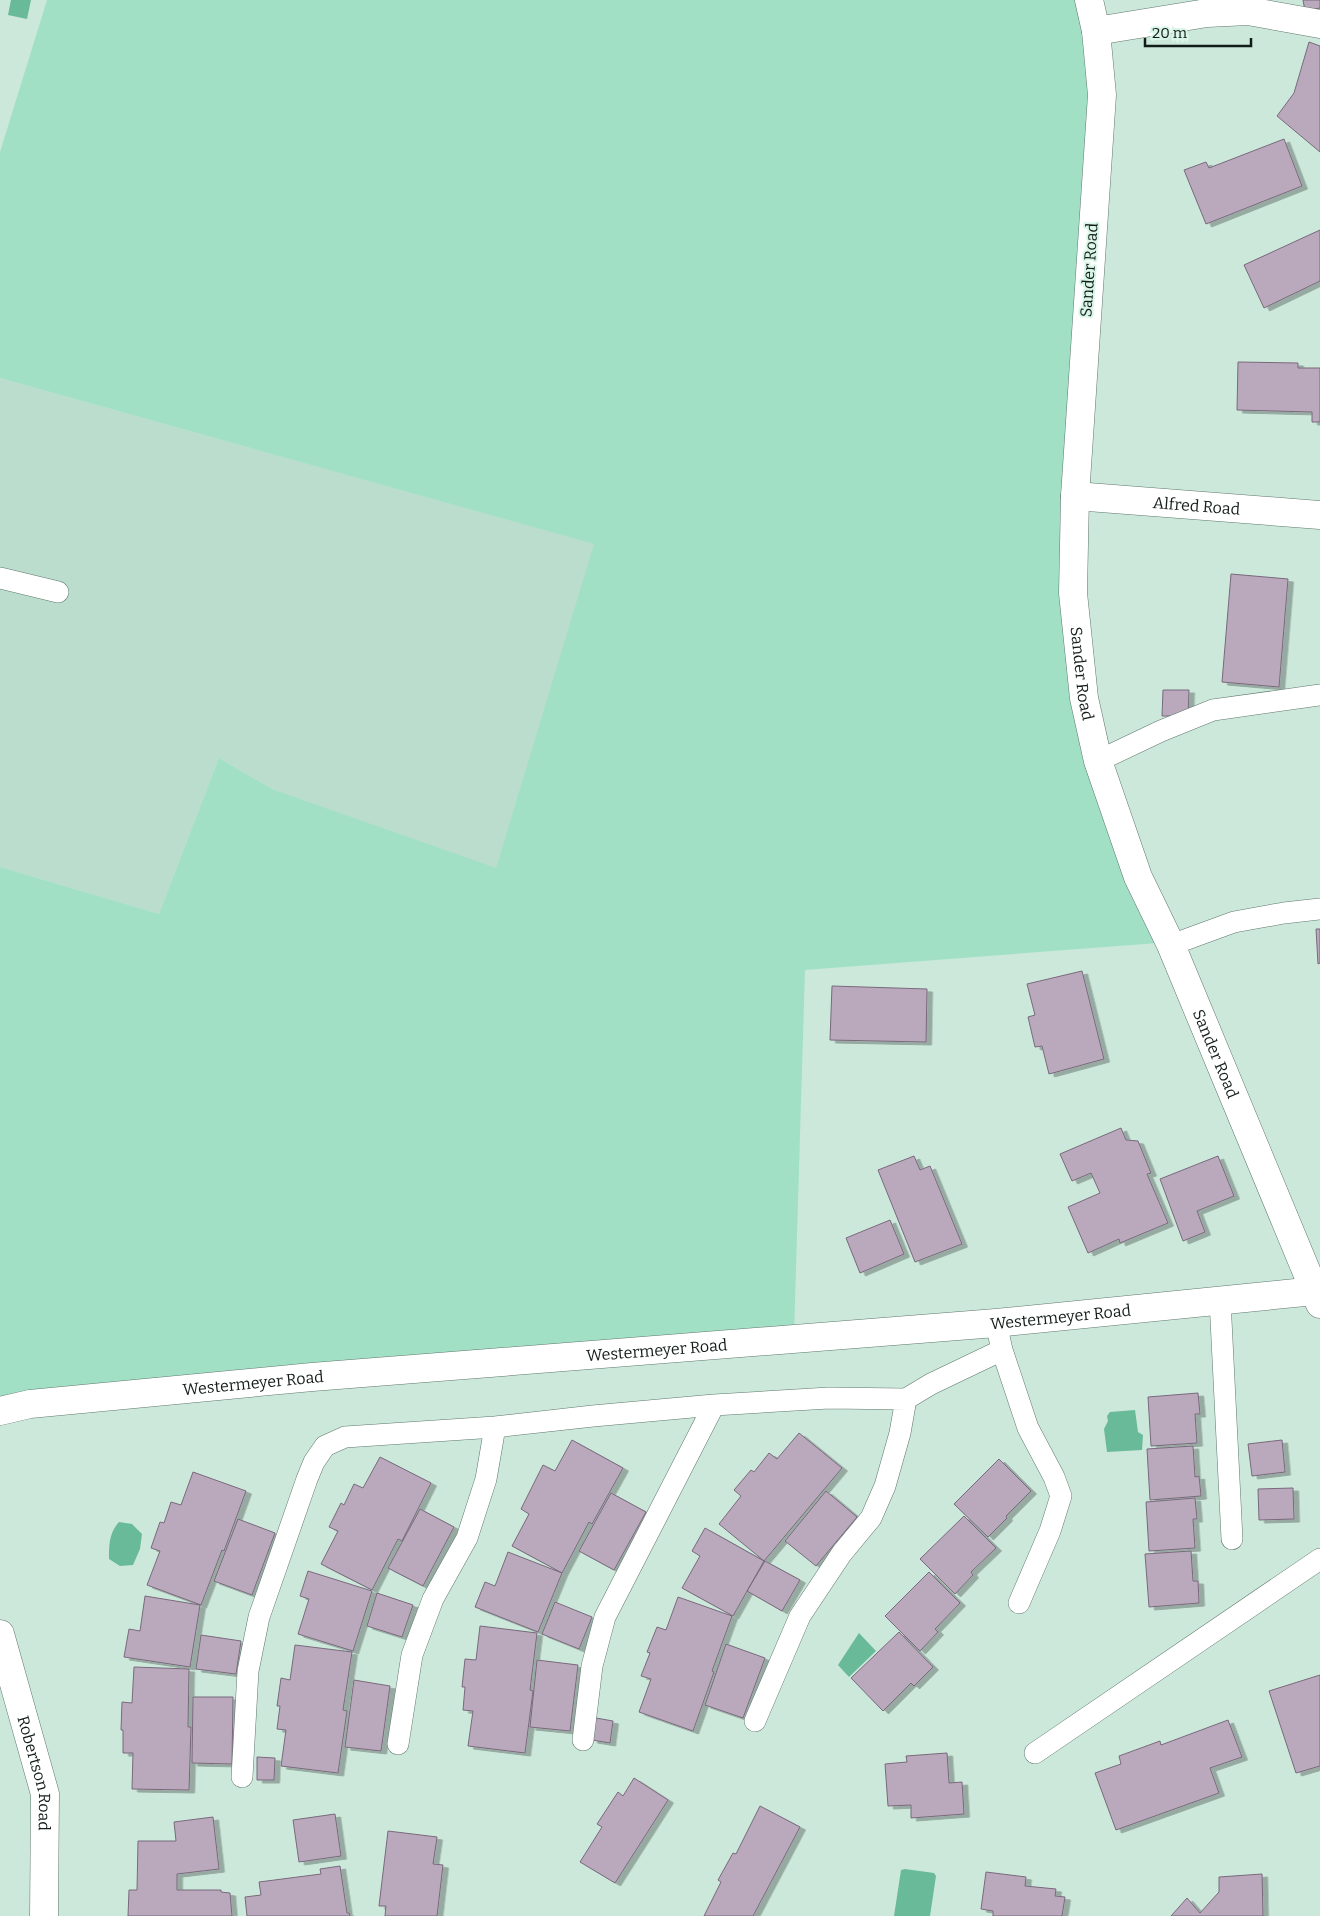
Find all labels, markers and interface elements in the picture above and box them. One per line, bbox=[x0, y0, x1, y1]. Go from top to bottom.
scale bar bbox=[1145, 15, 1251, 47]
text: 20 m bbox=[1152, 24, 1188, 42]
street label: Sander Road bbox=[1076, 222, 1102, 318]
street label: Alfred Road bbox=[1152, 493, 1241, 518]
street label: Sander Road bbox=[1067, 626, 1098, 723]
street label: Sander Road bbox=[1189, 1006, 1243, 1101]
street label: Westermeyer Road bbox=[989, 1300, 1132, 1333]
street label: Westermeyer Road bbox=[586, 1335, 729, 1365]
street label: Westermeyer Road bbox=[182, 1367, 325, 1399]
street label: Robertson Road bbox=[14, 1713, 55, 1831]

